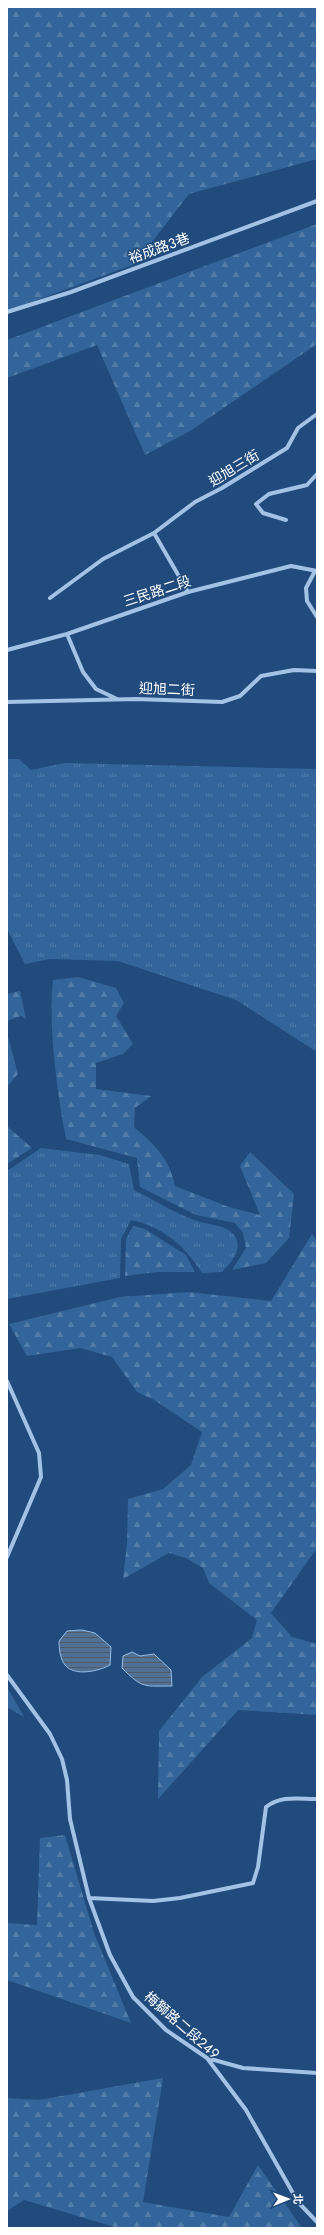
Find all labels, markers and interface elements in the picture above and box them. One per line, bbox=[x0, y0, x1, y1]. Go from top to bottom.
street label: 裕成路3巷 bbox=[126, 228, 192, 268]
street label: 迎旭三街 bbox=[205, 445, 263, 491]
street label: 三民路二段 bbox=[121, 571, 193, 611]
street label: 迎旭二街 bbox=[139, 678, 195, 700]
street label: 梅獅路二段249 bbox=[140, 1987, 224, 2063]
north arrow bbox=[268, 2179, 308, 2219]
text: 北 bbox=[290, 2193, 306, 2204]

